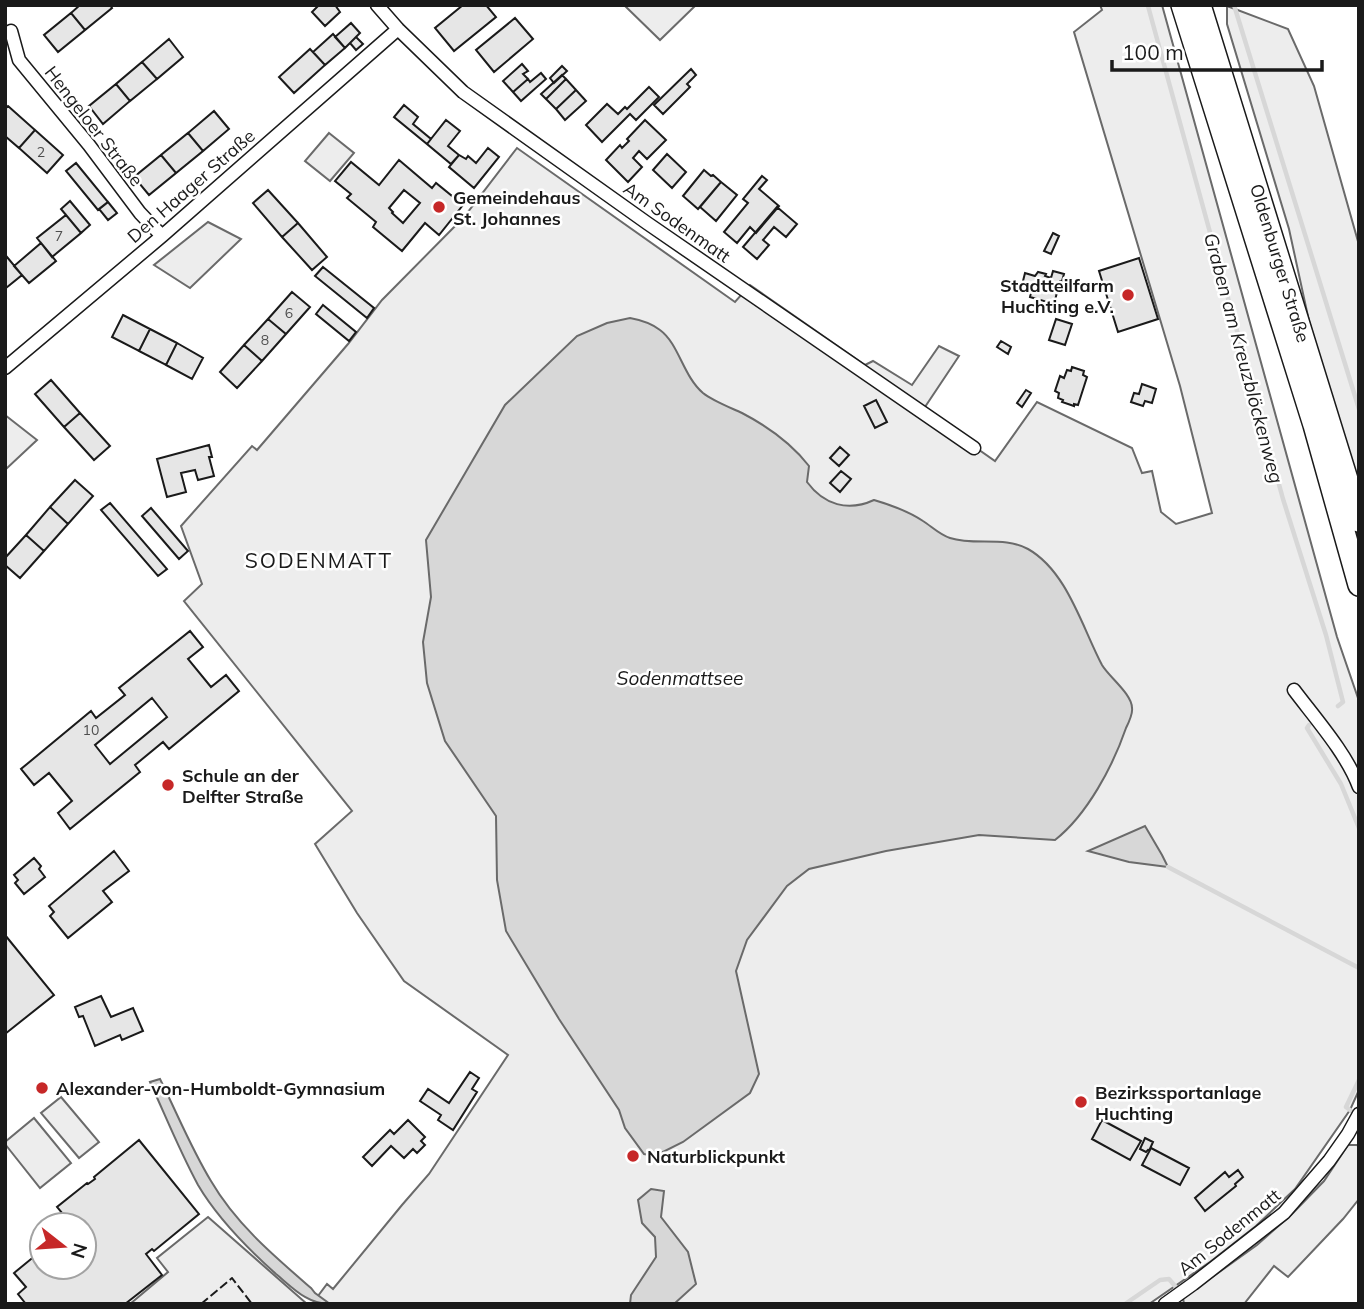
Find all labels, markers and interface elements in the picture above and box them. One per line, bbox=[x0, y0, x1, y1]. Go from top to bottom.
scale bar bbox=[1112, 28, 1322, 72]
text: 100 m bbox=[1122, 39, 1184, 65]
street label: Hengeloer Straße bbox=[40, 61, 148, 191]
street label: Den Haager Straße bbox=[122, 124, 260, 248]
house number: 2 bbox=[37, 143, 45, 161]
street label: Am Sodenmatt bbox=[619, 177, 735, 267]
street label: Oldenburger Straße bbox=[1245, 181, 1315, 345]
place label: Gemeindehaus St. Johannes bbox=[453, 186, 581, 230]
marker: Gemeindehaus St. Johannes bbox=[431, 199, 447, 215]
house number: 7 bbox=[55, 227, 63, 245]
water label: Graben am Kreuzblöckenweg bbox=[1199, 230, 1289, 486]
place label: Stadtteilfarm Huchting e.V. bbox=[1000, 274, 1114, 318]
marker: Stadtteilfarm Huchting e.V. bbox=[1120, 287, 1136, 303]
house number: 6 bbox=[285, 304, 293, 322]
house number: 8 bbox=[261, 331, 269, 349]
district label: SODENMATT bbox=[245, 547, 393, 573]
water label: Sodenmattsee bbox=[617, 666, 743, 690]
house number: 10 bbox=[83, 721, 99, 739]
place label: Schule an der Delfter Straße bbox=[182, 764, 304, 808]
marker: Schule an der Delfter Straße bbox=[160, 777, 176, 793]
place label: Alexander-von-Humboldt-Gymnasium bbox=[56, 1077, 385, 1100]
marker: Alexander-von-Humboldt-Gymnasium bbox=[34, 1080, 50, 1096]
place label: Bezirkssportanlage Huchting bbox=[1095, 1081, 1262, 1125]
marker: Bezirkssportanlage Huchting bbox=[1073, 1094, 1089, 1110]
place label: Naturblickpunkt bbox=[647, 1145, 785, 1168]
marker: Naturblickpunkt bbox=[625, 1148, 641, 1164]
street label: Am Sodenmatt bbox=[1173, 1184, 1285, 1280]
north arrow bbox=[28, 1211, 98, 1281]
text: N bbox=[66, 1241, 93, 1261]

